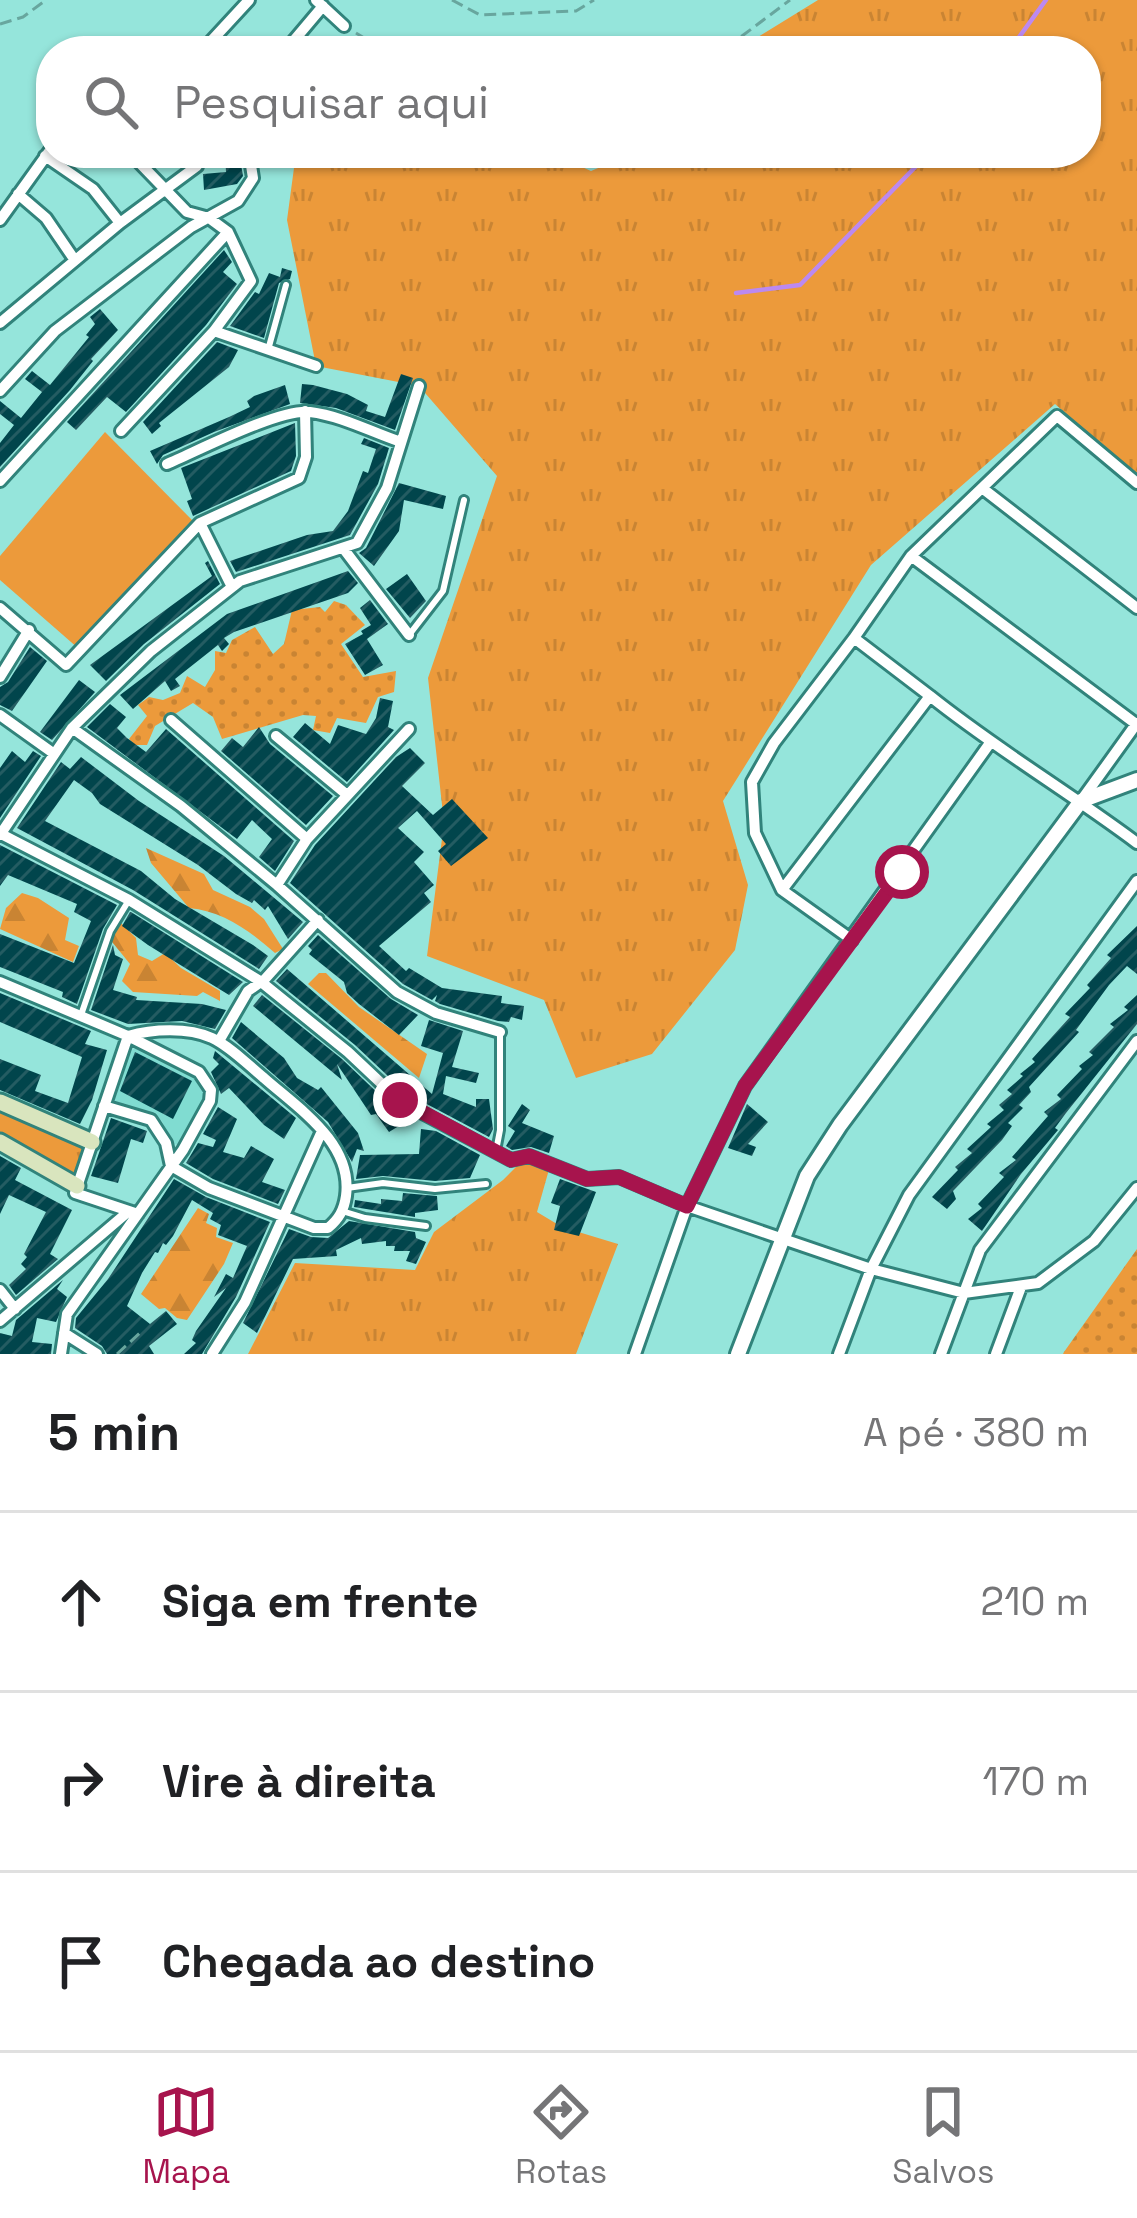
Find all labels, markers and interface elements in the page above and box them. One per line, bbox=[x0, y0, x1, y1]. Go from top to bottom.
search box bbox=[36, 36, 1101, 168]
icon: search bbox=[78, 69, 144, 135]
text: Pesquisar aqui bbox=[174, 74, 489, 131]
route start bbox=[875, 845, 929, 899]
route end bbox=[373, 1073, 427, 1127]
text: 5 min bbox=[48, 1400, 180, 1465]
text: A pé · 380 m bbox=[863, 1408, 1089, 1457]
icon: ahead bbox=[48, 1569, 114, 1635]
text: Siga em frente bbox=[162, 1573, 479, 1630]
text: 210 m bbox=[981, 1577, 1089, 1626]
icon: right bbox=[48, 1749, 114, 1815]
text: Vire à direita bbox=[162, 1753, 436, 1810]
text: 170 m bbox=[982, 1757, 1089, 1806]
icon: arrive bbox=[48, 1929, 114, 1995]
text: Chegada ao destino bbox=[162, 1933, 595, 1990]
tab: Mapa bbox=[143, 2079, 230, 2193]
tab: Rotas bbox=[515, 2079, 607, 2193]
tab: Salvos bbox=[892, 2079, 994, 2193]

